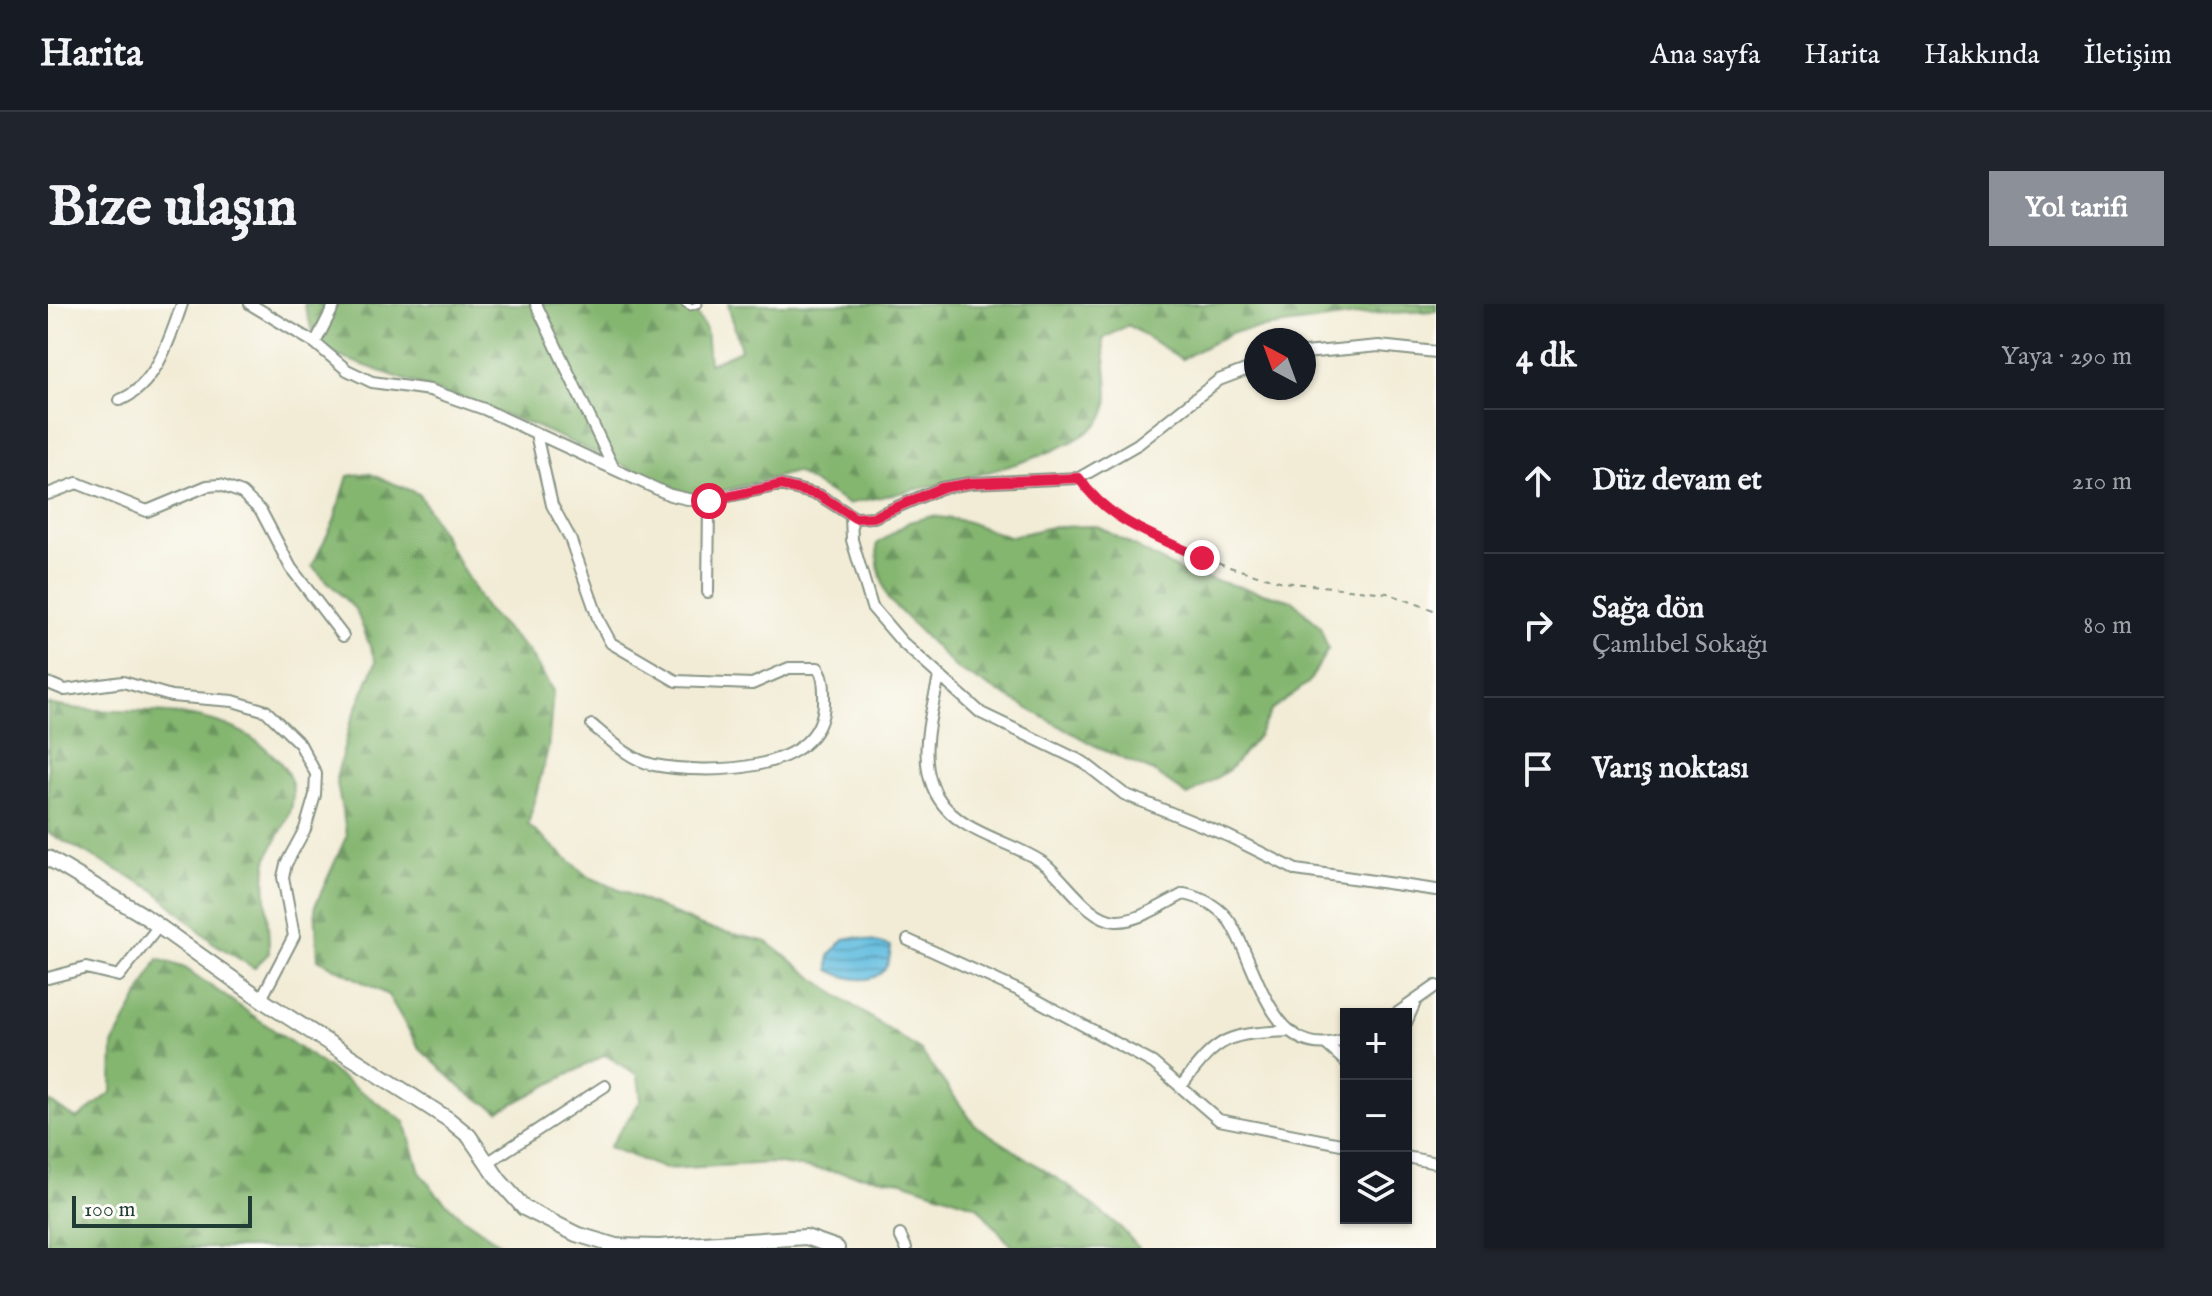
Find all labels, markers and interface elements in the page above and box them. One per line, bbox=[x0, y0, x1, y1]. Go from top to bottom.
text: Harita bbox=[40, 31, 143, 79]
text: Ana sayfa bbox=[1651, 38, 1760, 73]
text: Harita bbox=[1804, 38, 1880, 73]
text: Hakkında bbox=[1924, 38, 2040, 73]
text: İletişim bbox=[2084, 38, 2172, 73]
button: Yol tarifi bbox=[1989, 171, 2164, 246]
text: Bize ulaşın bbox=[48, 173, 297, 244]
north arrow bbox=[1244, 328, 1316, 400]
text: 4 dk bbox=[1516, 335, 1576, 378]
text: Yaya · 290 m bbox=[2001, 340, 2132, 373]
icon: ahead bbox=[1516, 459, 1560, 503]
text: Düz devam et bbox=[1592, 462, 1762, 500]
text: 210 m bbox=[2072, 465, 2132, 498]
route start bbox=[691, 483, 727, 519]
route end bbox=[1184, 540, 1220, 576]
text: Sağa dön bbox=[1592, 590, 1704, 628]
icon: right bbox=[1516, 603, 1560, 647]
text: 80 m bbox=[2083, 609, 2132, 642]
text: Çamlıbel Sokağı bbox=[1592, 628, 1768, 661]
icon: arrive bbox=[1516, 747, 1560, 791]
text: Varış noktası bbox=[1592, 750, 1749, 788]
map controls bbox=[1340, 1008, 1412, 1224]
button: + bbox=[1340, 1008, 1412, 1080]
button: − bbox=[1340, 1080, 1412, 1152]
button: layers bbox=[1340, 1152, 1412, 1224]
scale bar bbox=[72, 1192, 252, 1228]
text: 100 m bbox=[84, 1196, 136, 1224]

